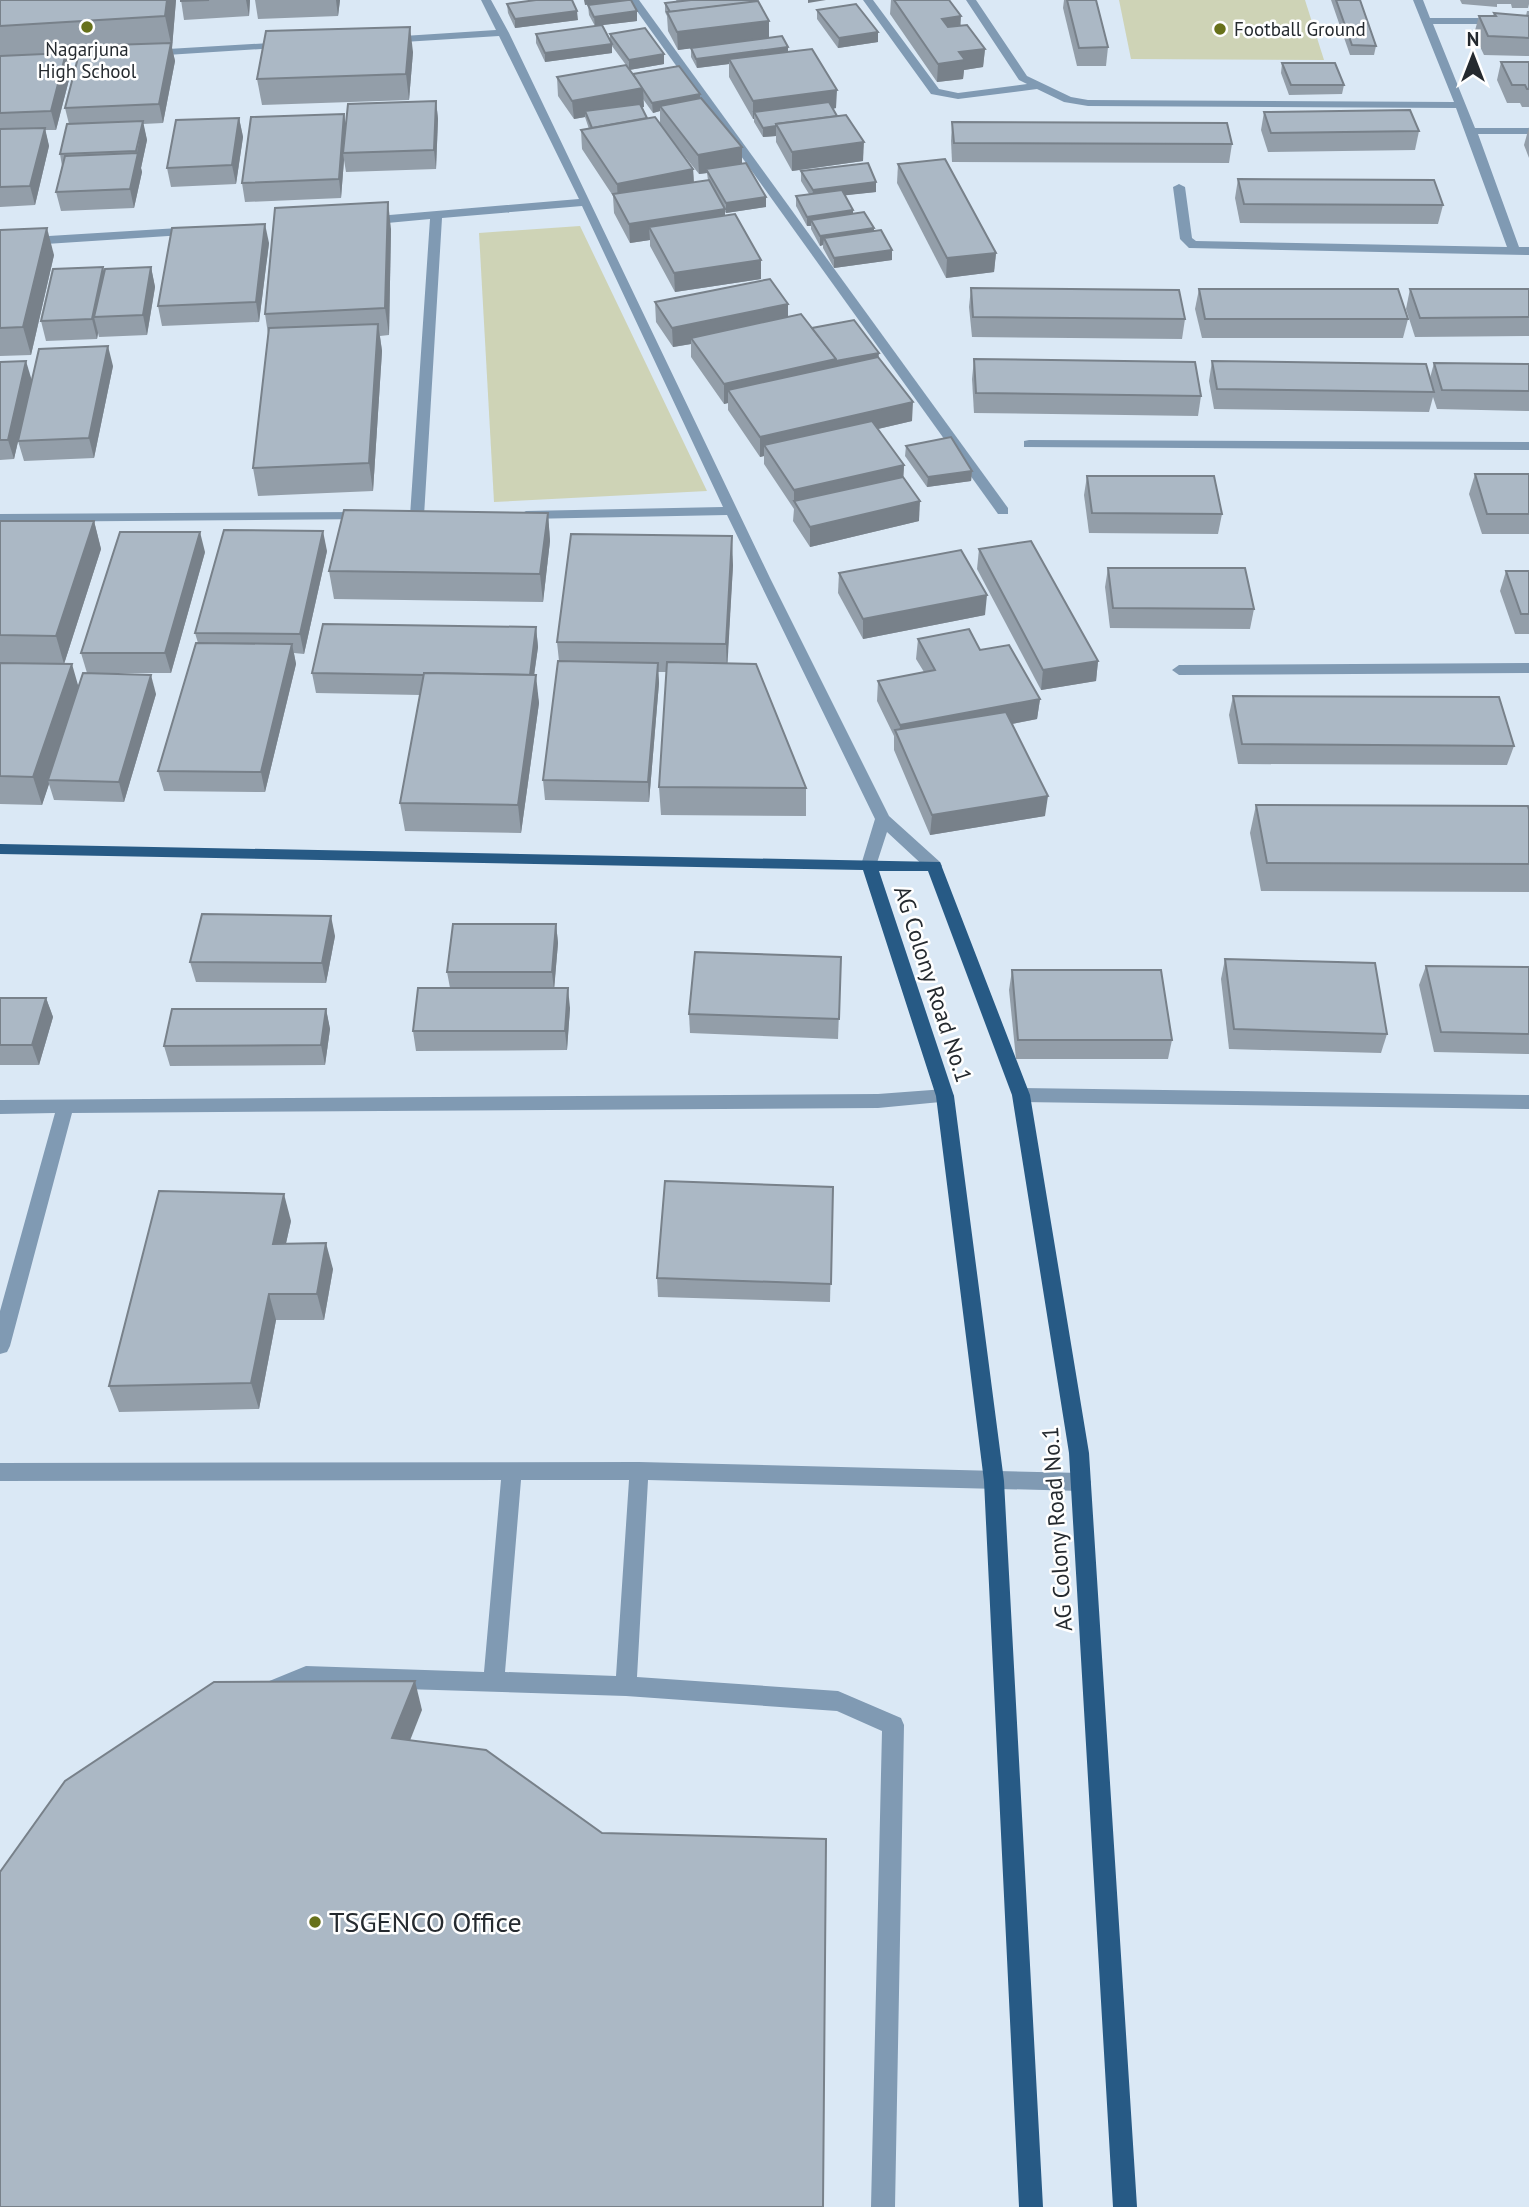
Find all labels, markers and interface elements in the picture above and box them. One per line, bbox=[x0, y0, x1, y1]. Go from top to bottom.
place label: Football Ground bbox=[1234, 17, 1366, 41]
marker: Nagarjuna High School bbox=[79, 19, 95, 35]
marker: Football Ground bbox=[1212, 21, 1228, 37]
north arrow bbox=[1438, 21, 1508, 91]
text: N bbox=[1467, 27, 1479, 51]
place label: Nagarjuna High School bbox=[38, 37, 137, 83]
street label: AG Colony Road No.1 bbox=[888, 882, 979, 1086]
street label: AG Colony Road No.1 bbox=[1035, 1426, 1078, 1632]
place label: TSGENCO Office bbox=[329, 1903, 522, 1940]
marker: TSGENCO Office bbox=[307, 1914, 323, 1930]

